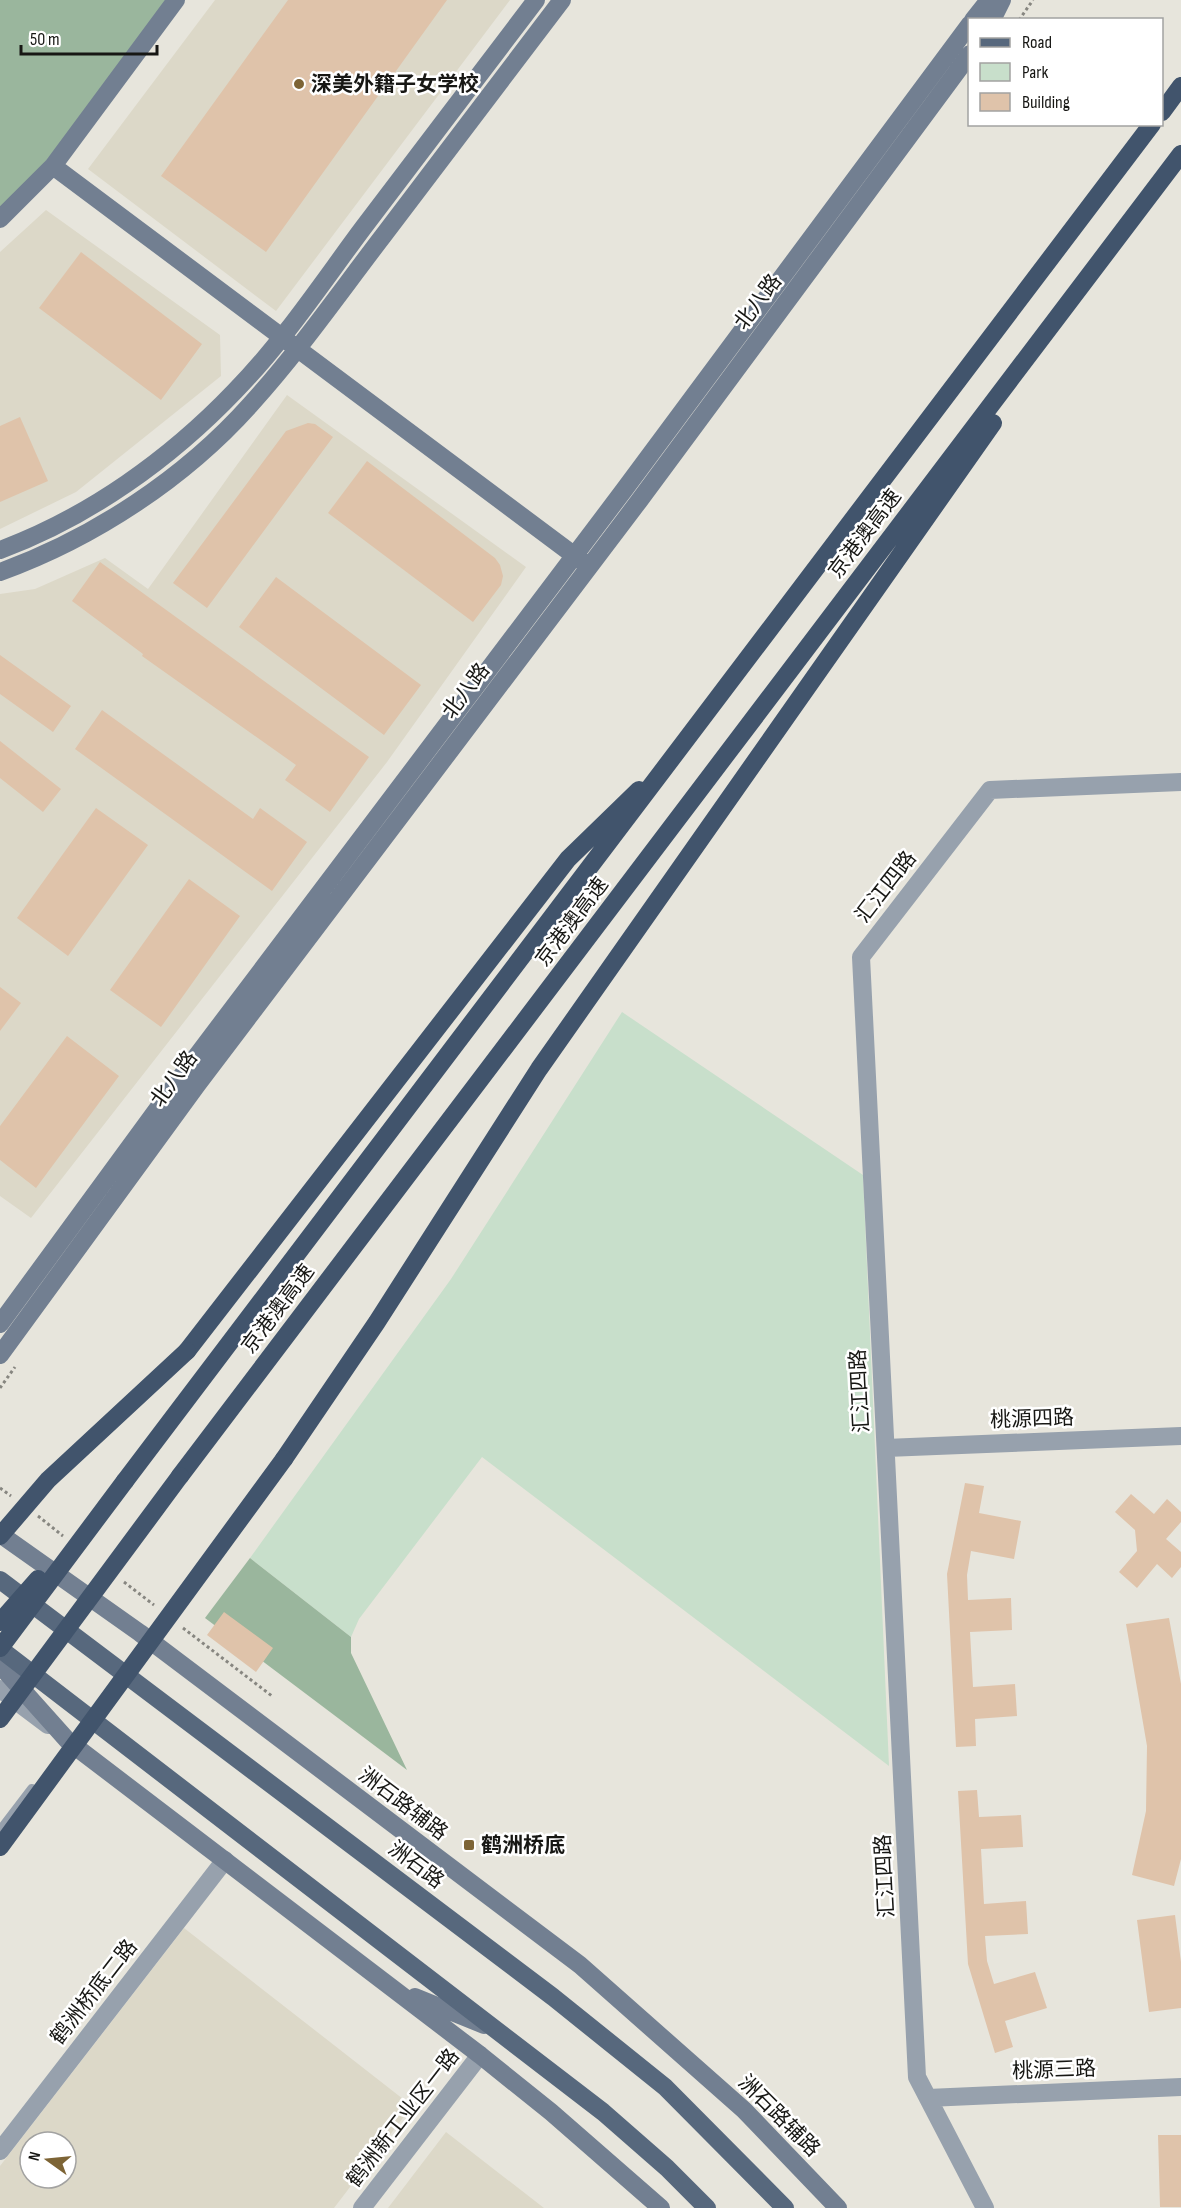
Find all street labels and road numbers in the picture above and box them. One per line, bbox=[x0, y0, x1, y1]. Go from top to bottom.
street label: 北八路 bbox=[729, 269, 787, 335]
street label: 京港澳高速 bbox=[823, 485, 907, 583]
street label: 北八路 bbox=[437, 658, 495, 724]
street label: 汇江四路 bbox=[850, 846, 922, 928]
street label: 京港澳高速 bbox=[530, 873, 614, 971]
street label: 北八路 bbox=[145, 1046, 203, 1112]
street label: 京港澳高速 bbox=[236, 1260, 320, 1358]
street label: 汇江四路 bbox=[845, 1348, 875, 1434]
street label: 桃源四路 bbox=[990, 1405, 1074, 1433]
street label: 洲石路辅路 bbox=[354, 1762, 452, 1846]
street label: 汇江四路 bbox=[870, 1833, 900, 1919]
street label: 洲石路 bbox=[383, 1836, 449, 1894]
street label: 鹤洲桥底二路 bbox=[45, 1935, 143, 2049]
street label: 鹤洲新工业区一路 bbox=[341, 2044, 465, 2192]
street label: 桃源三路 bbox=[1012, 2056, 1096, 2084]
street label: 洲石路辅路 bbox=[733, 2070, 825, 2162]

